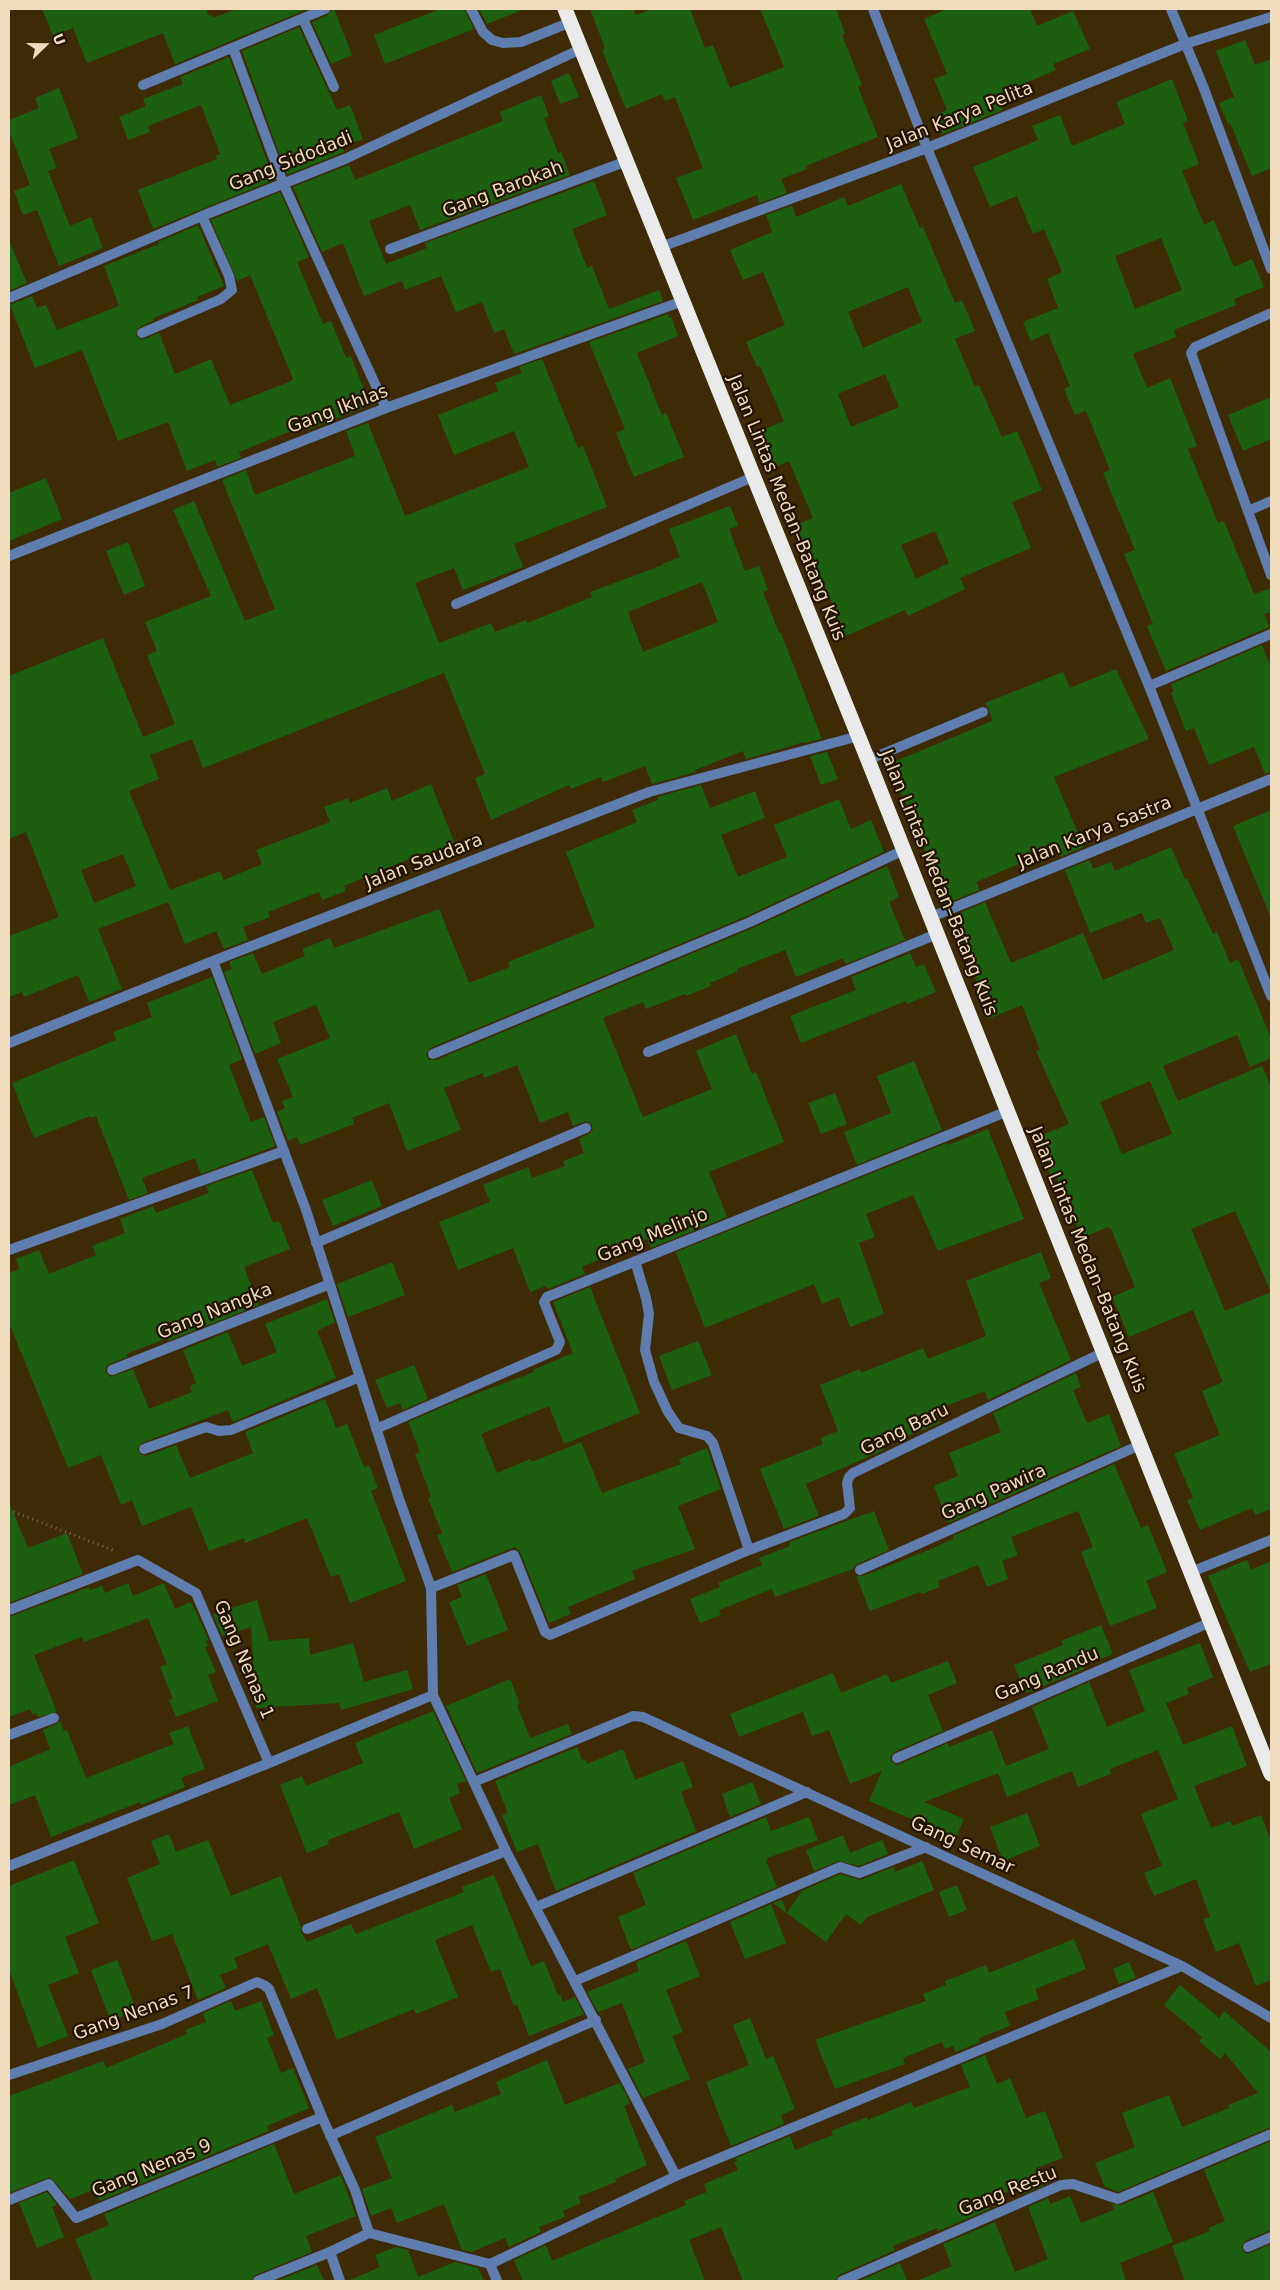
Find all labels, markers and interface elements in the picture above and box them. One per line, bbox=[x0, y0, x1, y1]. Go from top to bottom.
north arrow bbox=[20, 20, 70, 70]
text: U bbox=[49, 31, 68, 48]
street label: Jalan Karya Pelita bbox=[884, 78, 1036, 156]
street label: Gang Sidodadi bbox=[226, 127, 356, 197]
street label: Gang Barokah bbox=[440, 157, 566, 223]
street label: Jalan Lintas Medan–Batang Kuis bbox=[723, 372, 849, 644]
street label: Gang Ikhlas bbox=[285, 381, 391, 439]
street label: Jalan Lintas Medan–Batang Kuis bbox=[875, 747, 1001, 1019]
street label: Jalan Karya Sastra bbox=[1015, 792, 1175, 874]
street label: Jalan Saudara bbox=[362, 830, 486, 894]
street label: Jalan Lintas Medan–Batang Kuis bbox=[1024, 1124, 1150, 1396]
street label: Gang Melinjo bbox=[594, 1204, 712, 1268]
street label: Gang Nangka bbox=[154, 1279, 276, 1345]
street label: Gang Baru bbox=[857, 1399, 953, 1461]
street label: Gang Pawira bbox=[938, 1460, 1050, 1526]
street label: Gang Nenas 1 bbox=[208, 1597, 278, 1723]
street label: Gang Randu bbox=[992, 1643, 1102, 1707]
street label: Gang Semar bbox=[907, 1813, 1017, 1879]
street label: Gang Nenas 7 bbox=[71, 1982, 197, 2046]
street label: Gang Nenas 9 bbox=[89, 2135, 215, 2203]
street label: Gang Restu bbox=[956, 2162, 1060, 2222]

